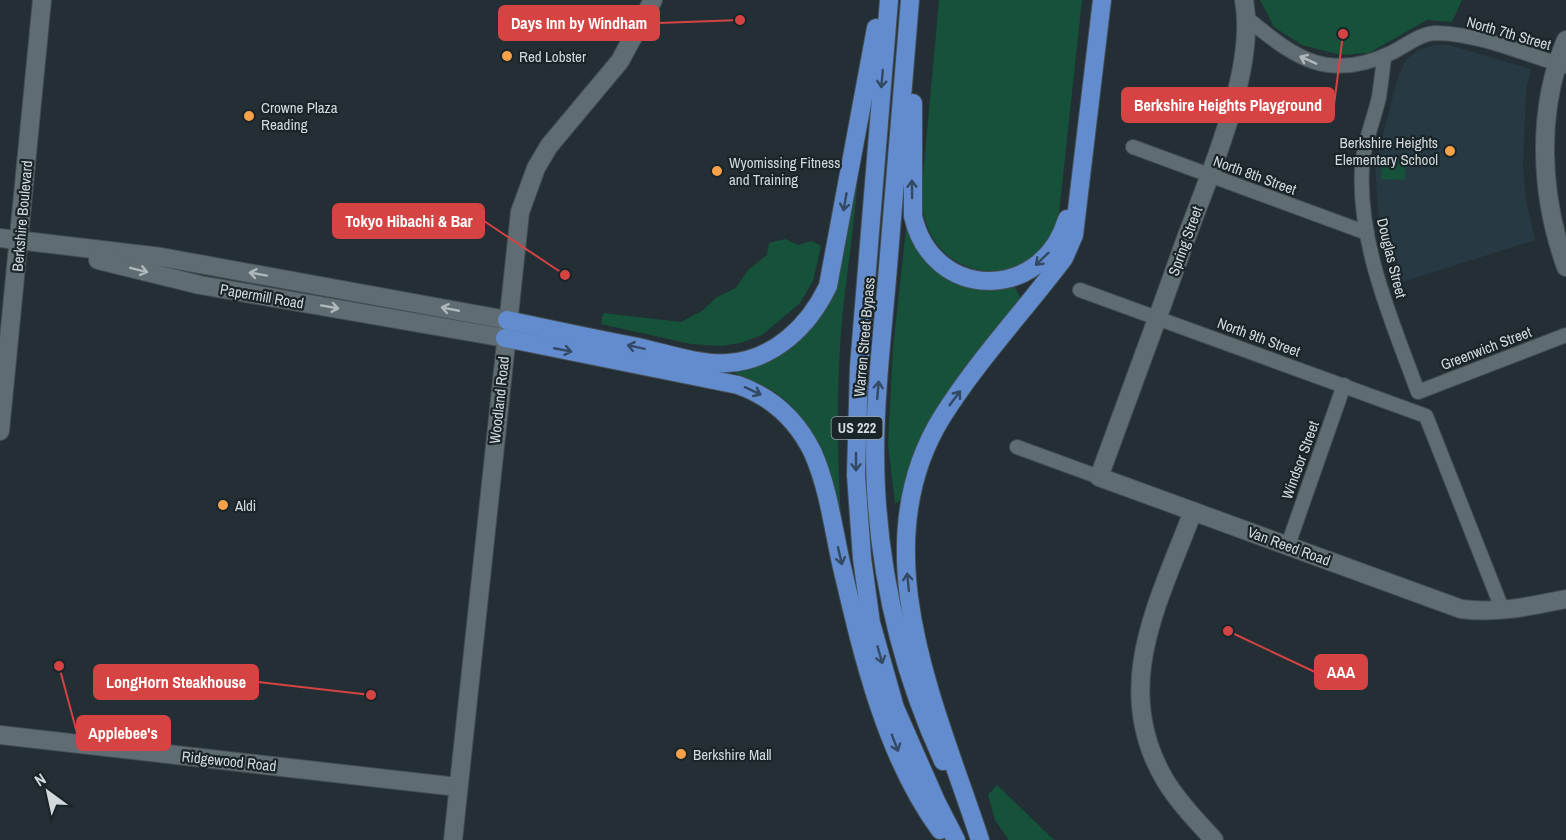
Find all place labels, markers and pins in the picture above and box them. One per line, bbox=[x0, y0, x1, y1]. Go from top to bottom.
callout: Days Inn by Windham bbox=[499, 6, 659, 40]
place label: Red Lobster bbox=[519, 46, 586, 67]
marker: Red Lobster bbox=[500, 49, 514, 63]
callout: Berkshire Heights Playground bbox=[1122, 88, 1334, 122]
place label: Crowne Plaza Reading bbox=[261, 97, 338, 135]
marker: Crowne Plaza Reading bbox=[242, 109, 256, 123]
place label: Berkshire Heights Elementary School bbox=[1335, 132, 1438, 170]
marker: Berkshire Heights Elementary School bbox=[1443, 144, 1457, 158]
place label: Wyomissing Fitness and Training bbox=[729, 152, 840, 190]
marker: Wyomissing Fitness and Training bbox=[710, 164, 724, 178]
callout: Tokyo Hibachi & Bar bbox=[333, 204, 484, 238]
place label: Aldi bbox=[234, 495, 256, 516]
marker: Aldi bbox=[216, 498, 230, 512]
callout: AAA bbox=[1315, 655, 1367, 689]
callout: LongHorn Steakhouse bbox=[94, 665, 258, 699]
callout: Applebee's bbox=[77, 716, 170, 750]
place label: Berkshire Mall bbox=[693, 744, 772, 765]
marker: Berkshire Mall bbox=[674, 747, 688, 761]

